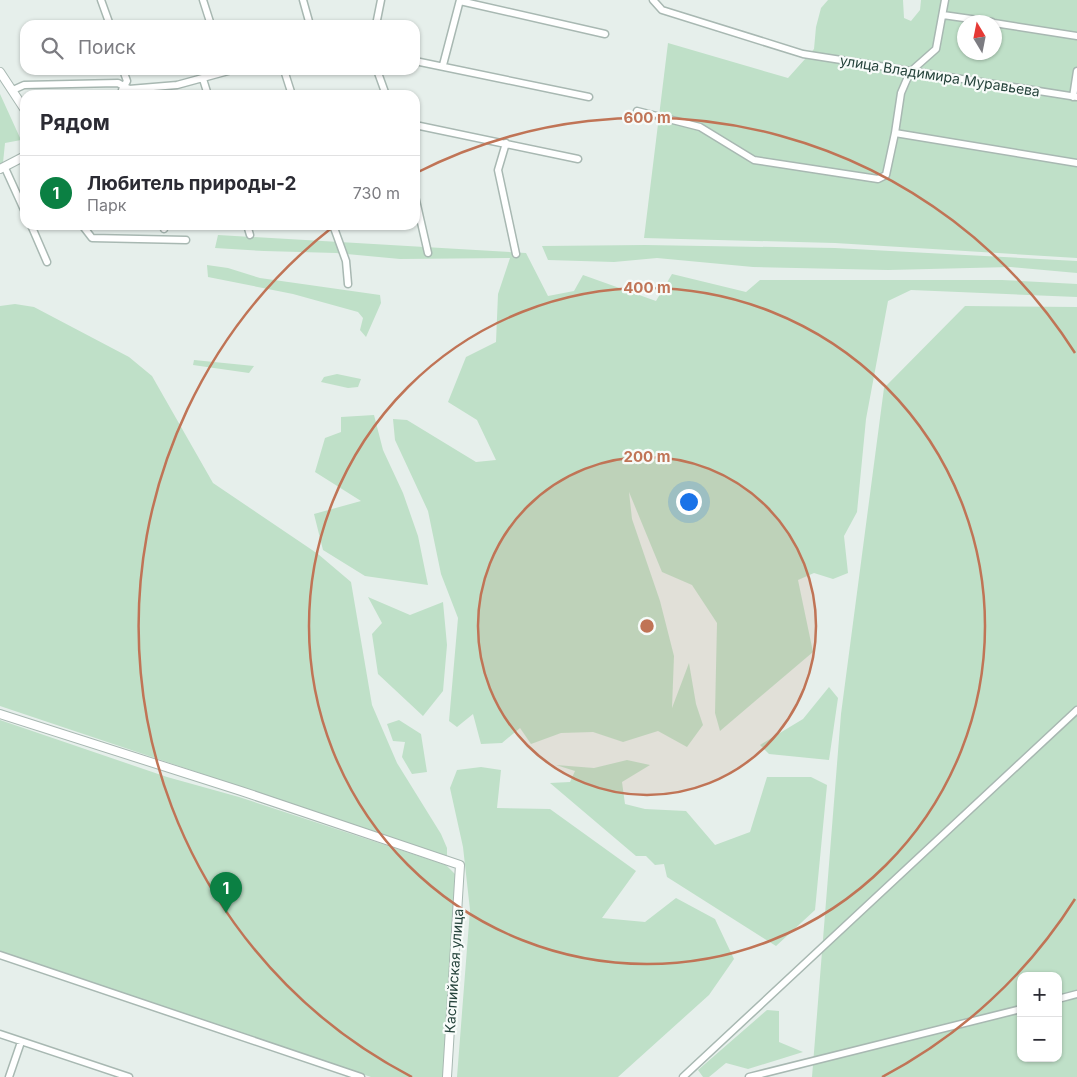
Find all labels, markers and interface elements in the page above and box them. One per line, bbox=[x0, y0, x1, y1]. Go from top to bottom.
north arrow bbox=[957, 15, 1002, 60]
search box bbox=[20, 20, 420, 75]
icon: search bbox=[38, 34, 66, 62]
text: Поиск bbox=[78, 36, 136, 59]
street label: улица Владимира Муравьева bbox=[839, 51, 1041, 100]
text: 600 m bbox=[623, 108, 671, 127]
text: Рядом bbox=[40, 110, 110, 135]
text: Любитель природы-2 bbox=[87, 172, 296, 195]
text: 1 bbox=[53, 183, 59, 203]
text: 730 m bbox=[353, 183, 400, 203]
text: Парк bbox=[87, 195, 126, 215]
text: 400 m bbox=[623, 278, 671, 297]
text: 200 m bbox=[624, 447, 670, 466]
your location bbox=[676, 489, 702, 515]
centre of rings bbox=[638, 617, 656, 635]
pin: 1 bbox=[210, 872, 242, 913]
street label: Каспийская улица bbox=[441, 908, 466, 1034]
map controls bbox=[1017, 972, 1062, 1062]
button: + bbox=[1017, 972, 1062, 1017]
button: − bbox=[1017, 1017, 1062, 1062]

